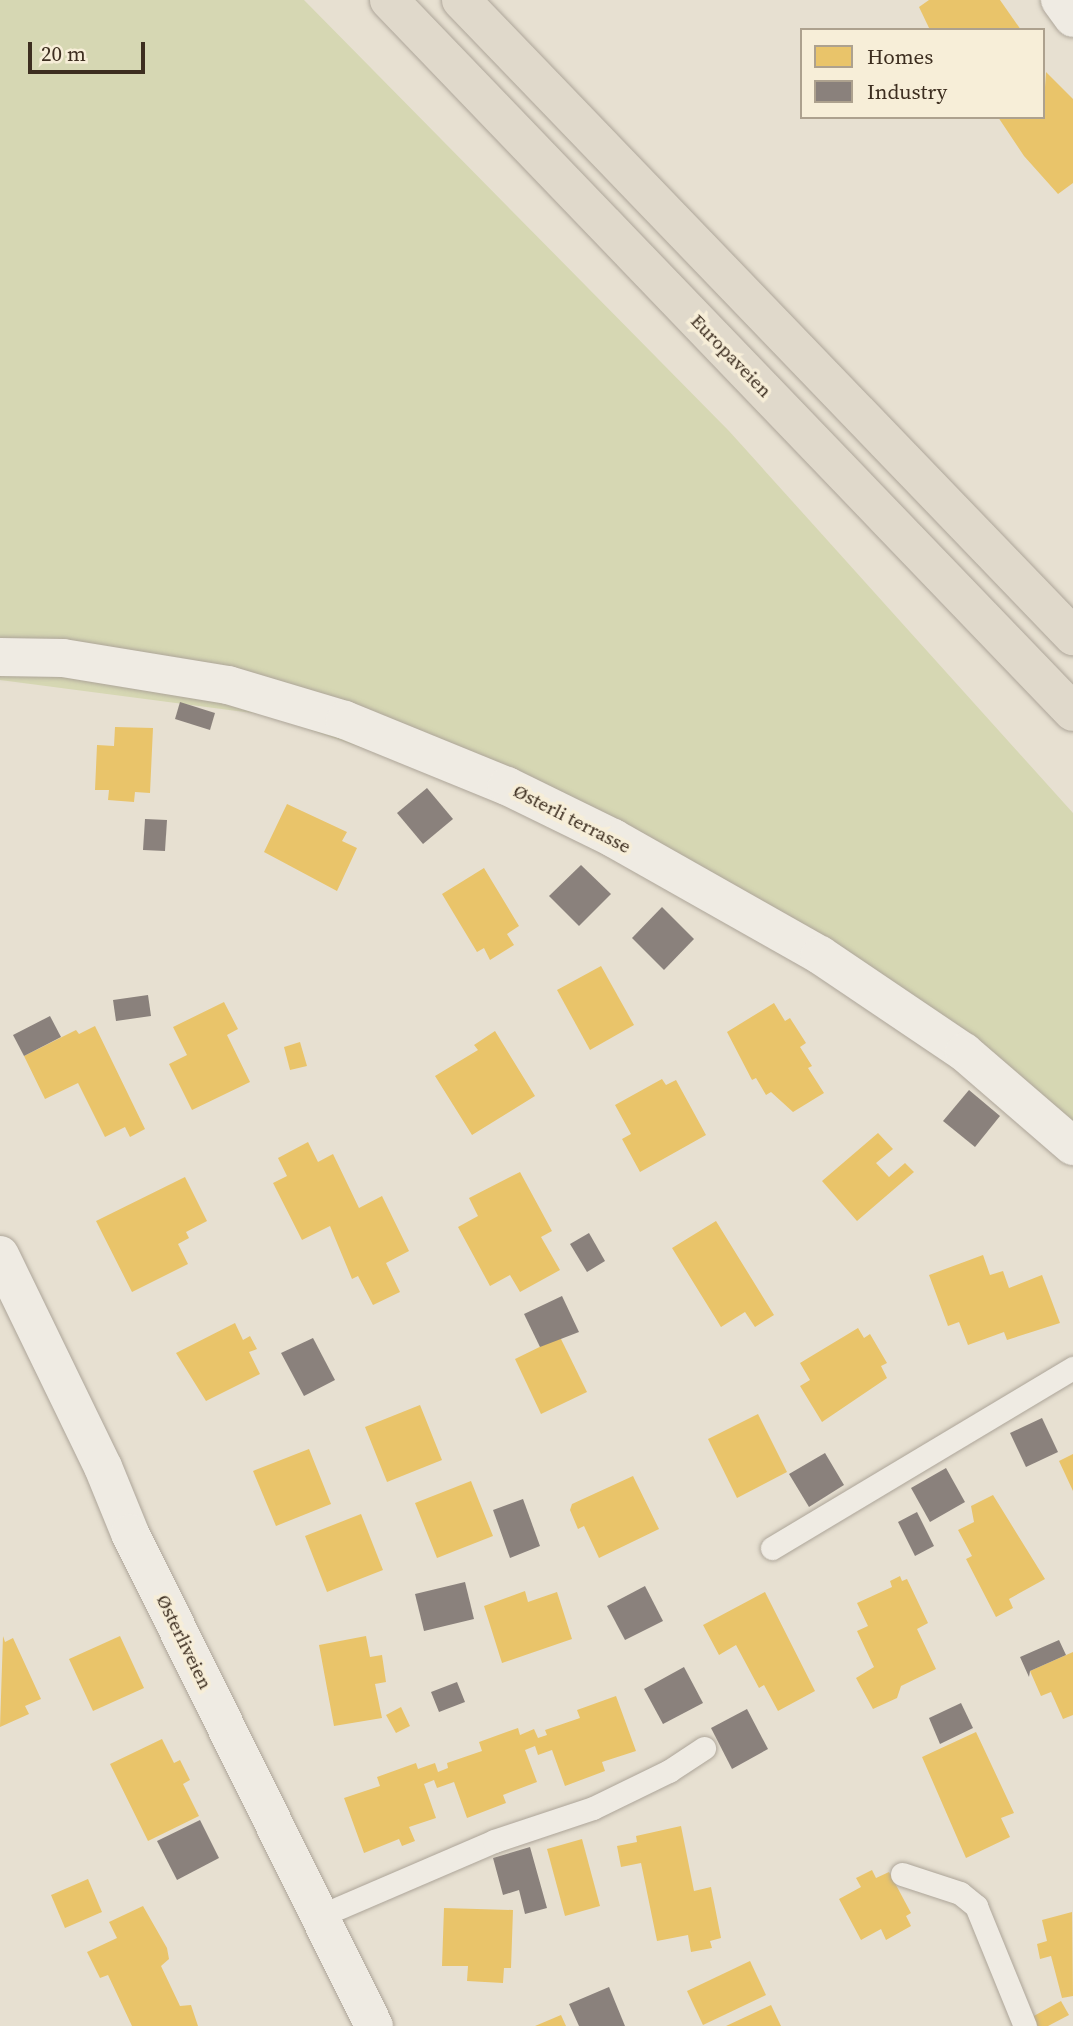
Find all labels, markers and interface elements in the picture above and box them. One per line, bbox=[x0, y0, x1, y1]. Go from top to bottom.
scale bar bbox=[32, 28, 149, 72]
legend bbox=[800, 28, 1045, 119]
text: 20 m bbox=[41, 39, 86, 68]
text: Homes bbox=[867, 42, 933, 71]
text: Industry bbox=[867, 77, 947, 106]
street label: Europaveien bbox=[686, 310, 776, 402]
street label: Østerli terrasse bbox=[509, 780, 635, 858]
street label: Østerliveien bbox=[151, 1591, 217, 1693]

